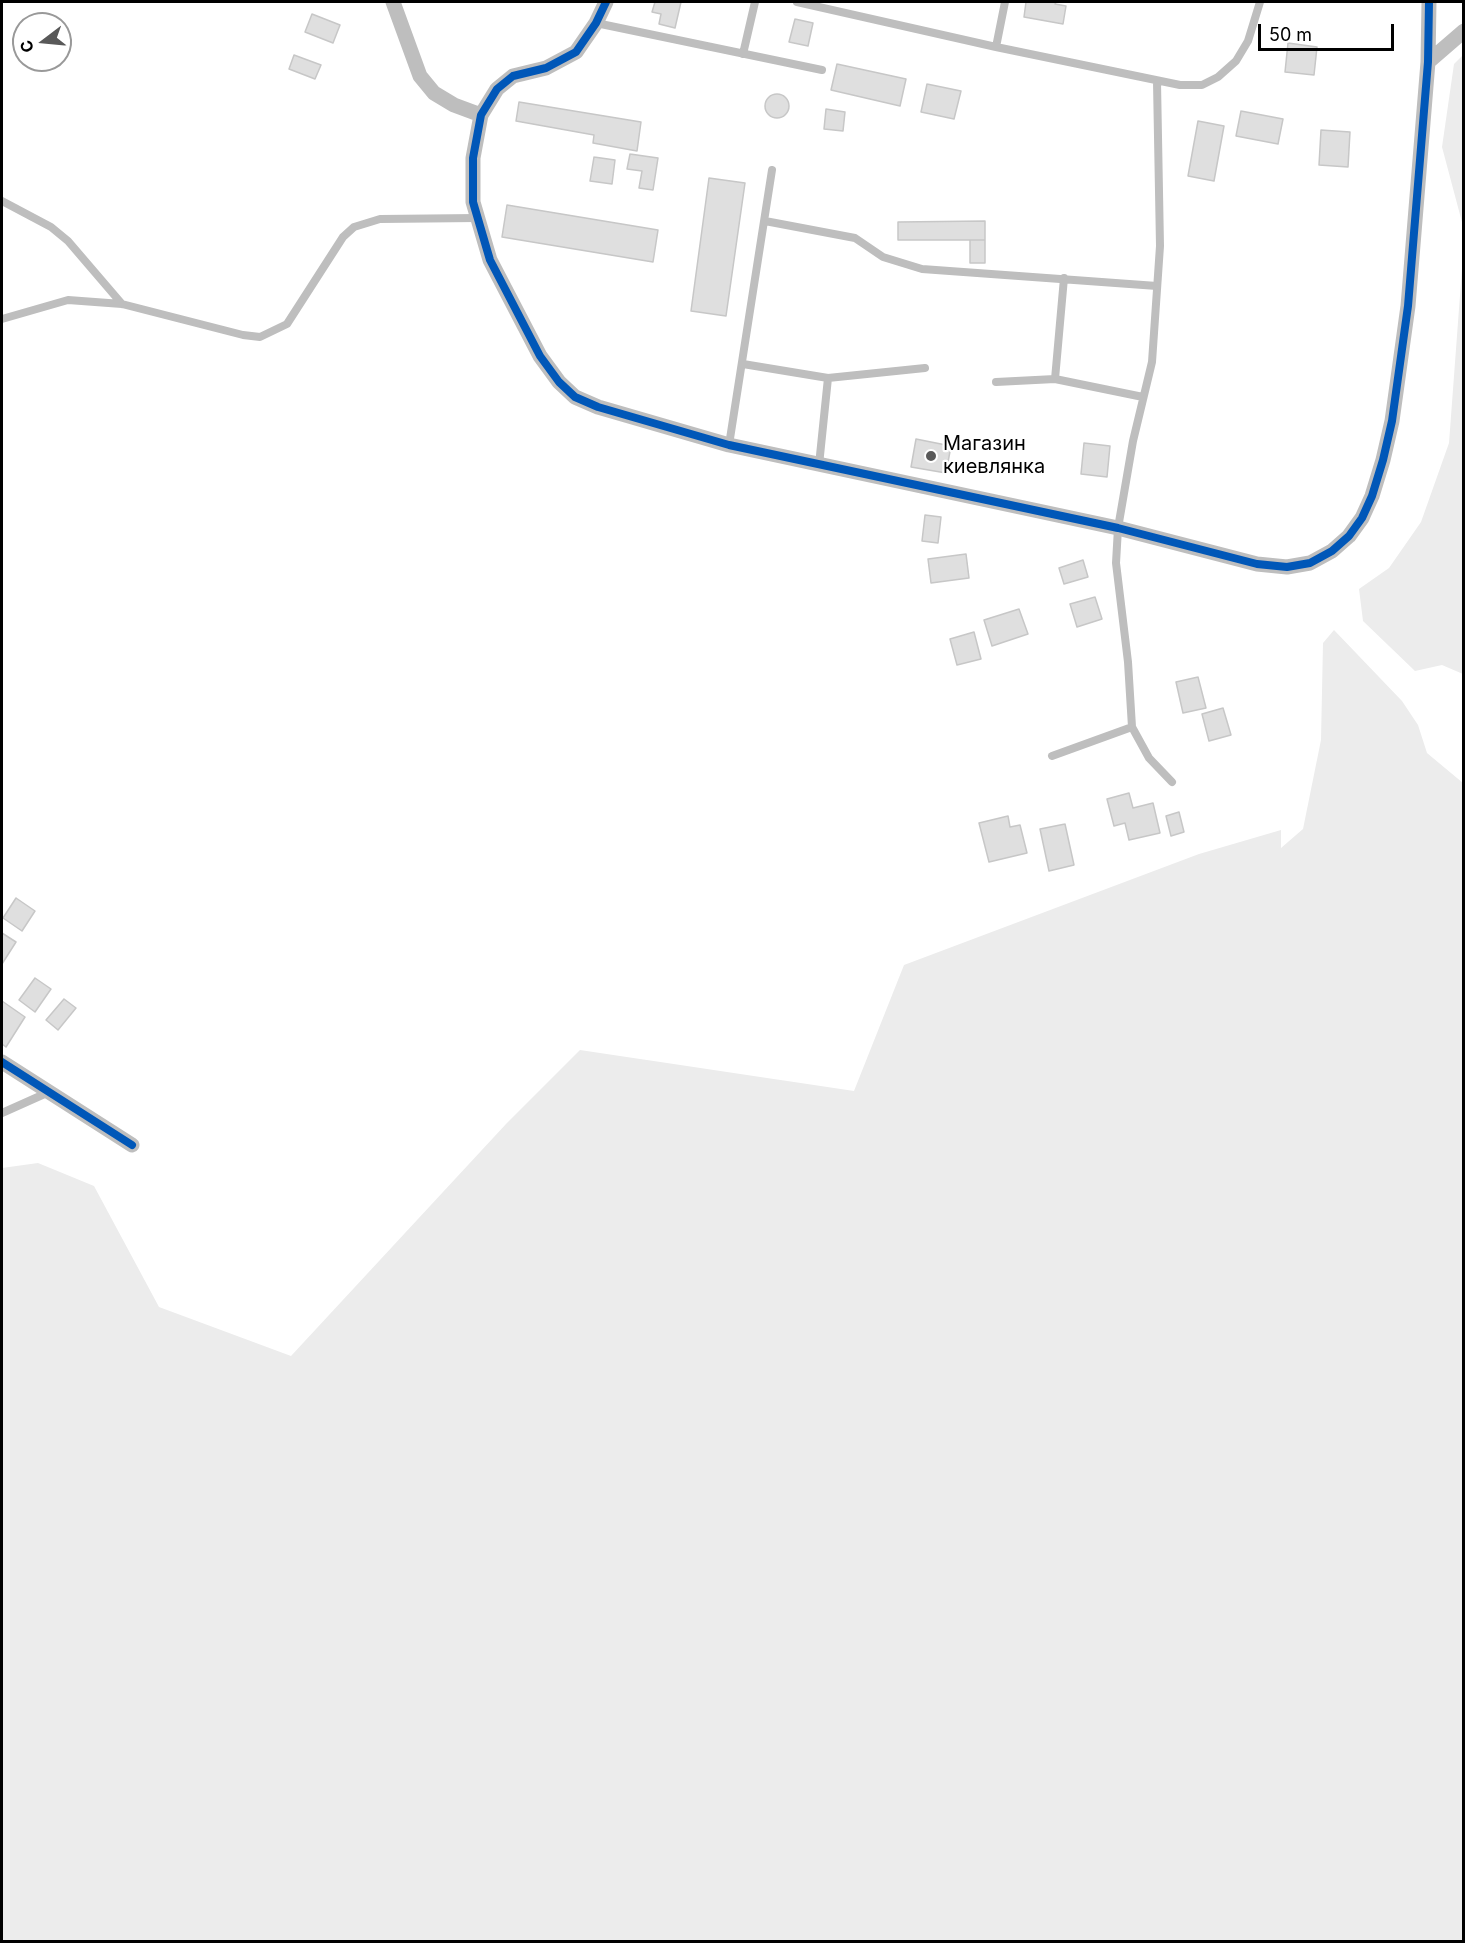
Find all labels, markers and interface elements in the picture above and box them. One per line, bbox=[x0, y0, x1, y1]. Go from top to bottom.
north arrow bbox=[12, 12, 72, 72]
scale bar bbox=[1261, 12, 1398, 50]
text: 50 m bbox=[1269, 24, 1312, 45]
text: С bbox=[15, 38, 38, 55]
place label: Магазин киевлянка bbox=[943, 432, 1045, 479]
marker: Магазин киевлянка bbox=[924, 449, 938, 463]

